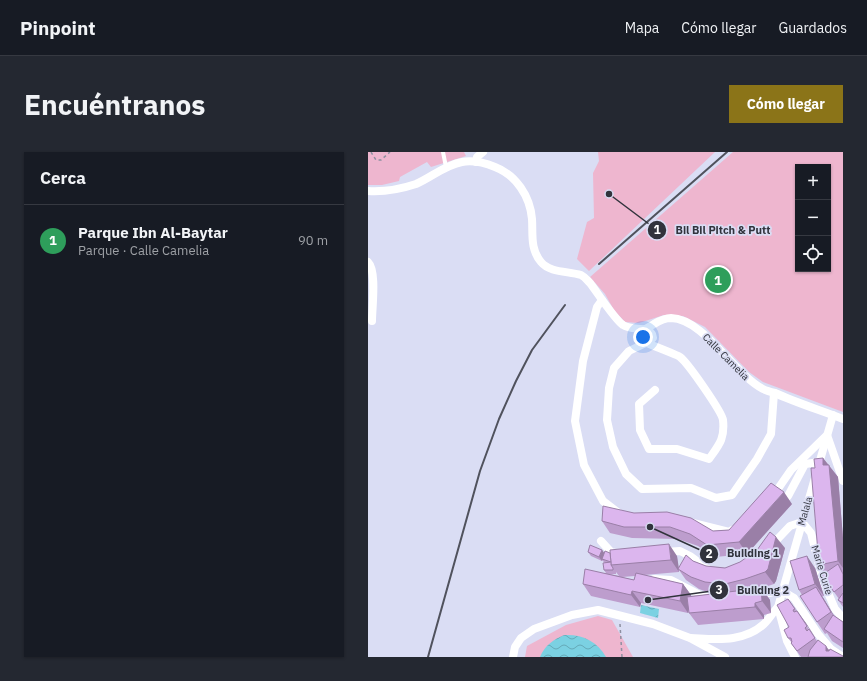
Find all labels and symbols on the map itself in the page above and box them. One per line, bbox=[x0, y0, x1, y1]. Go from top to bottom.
callout: Bil Bil Pitch & Putt bbox=[647, 219, 778, 242]
text: 1 bbox=[653, 222, 661, 237]
text: Bil Bil Pitch & Putt bbox=[676, 223, 770, 237]
pin: 1 bbox=[705, 265, 731, 295]
your location bbox=[633, 327, 653, 347]
street label: Calle Camelia bbox=[700, 331, 753, 384]
street label: Malala bbox=[795, 494, 816, 527]
callout: Building 1 bbox=[699, 542, 787, 565]
street label: Marie Curie bbox=[808, 544, 836, 597]
text: 2 bbox=[705, 546, 713, 561]
text: Building 1 bbox=[727, 546, 779, 560]
callout: Building 2 bbox=[709, 579, 797, 602]
text: 3 bbox=[715, 582, 723, 597]
text: Building 2 bbox=[737, 583, 789, 597]

